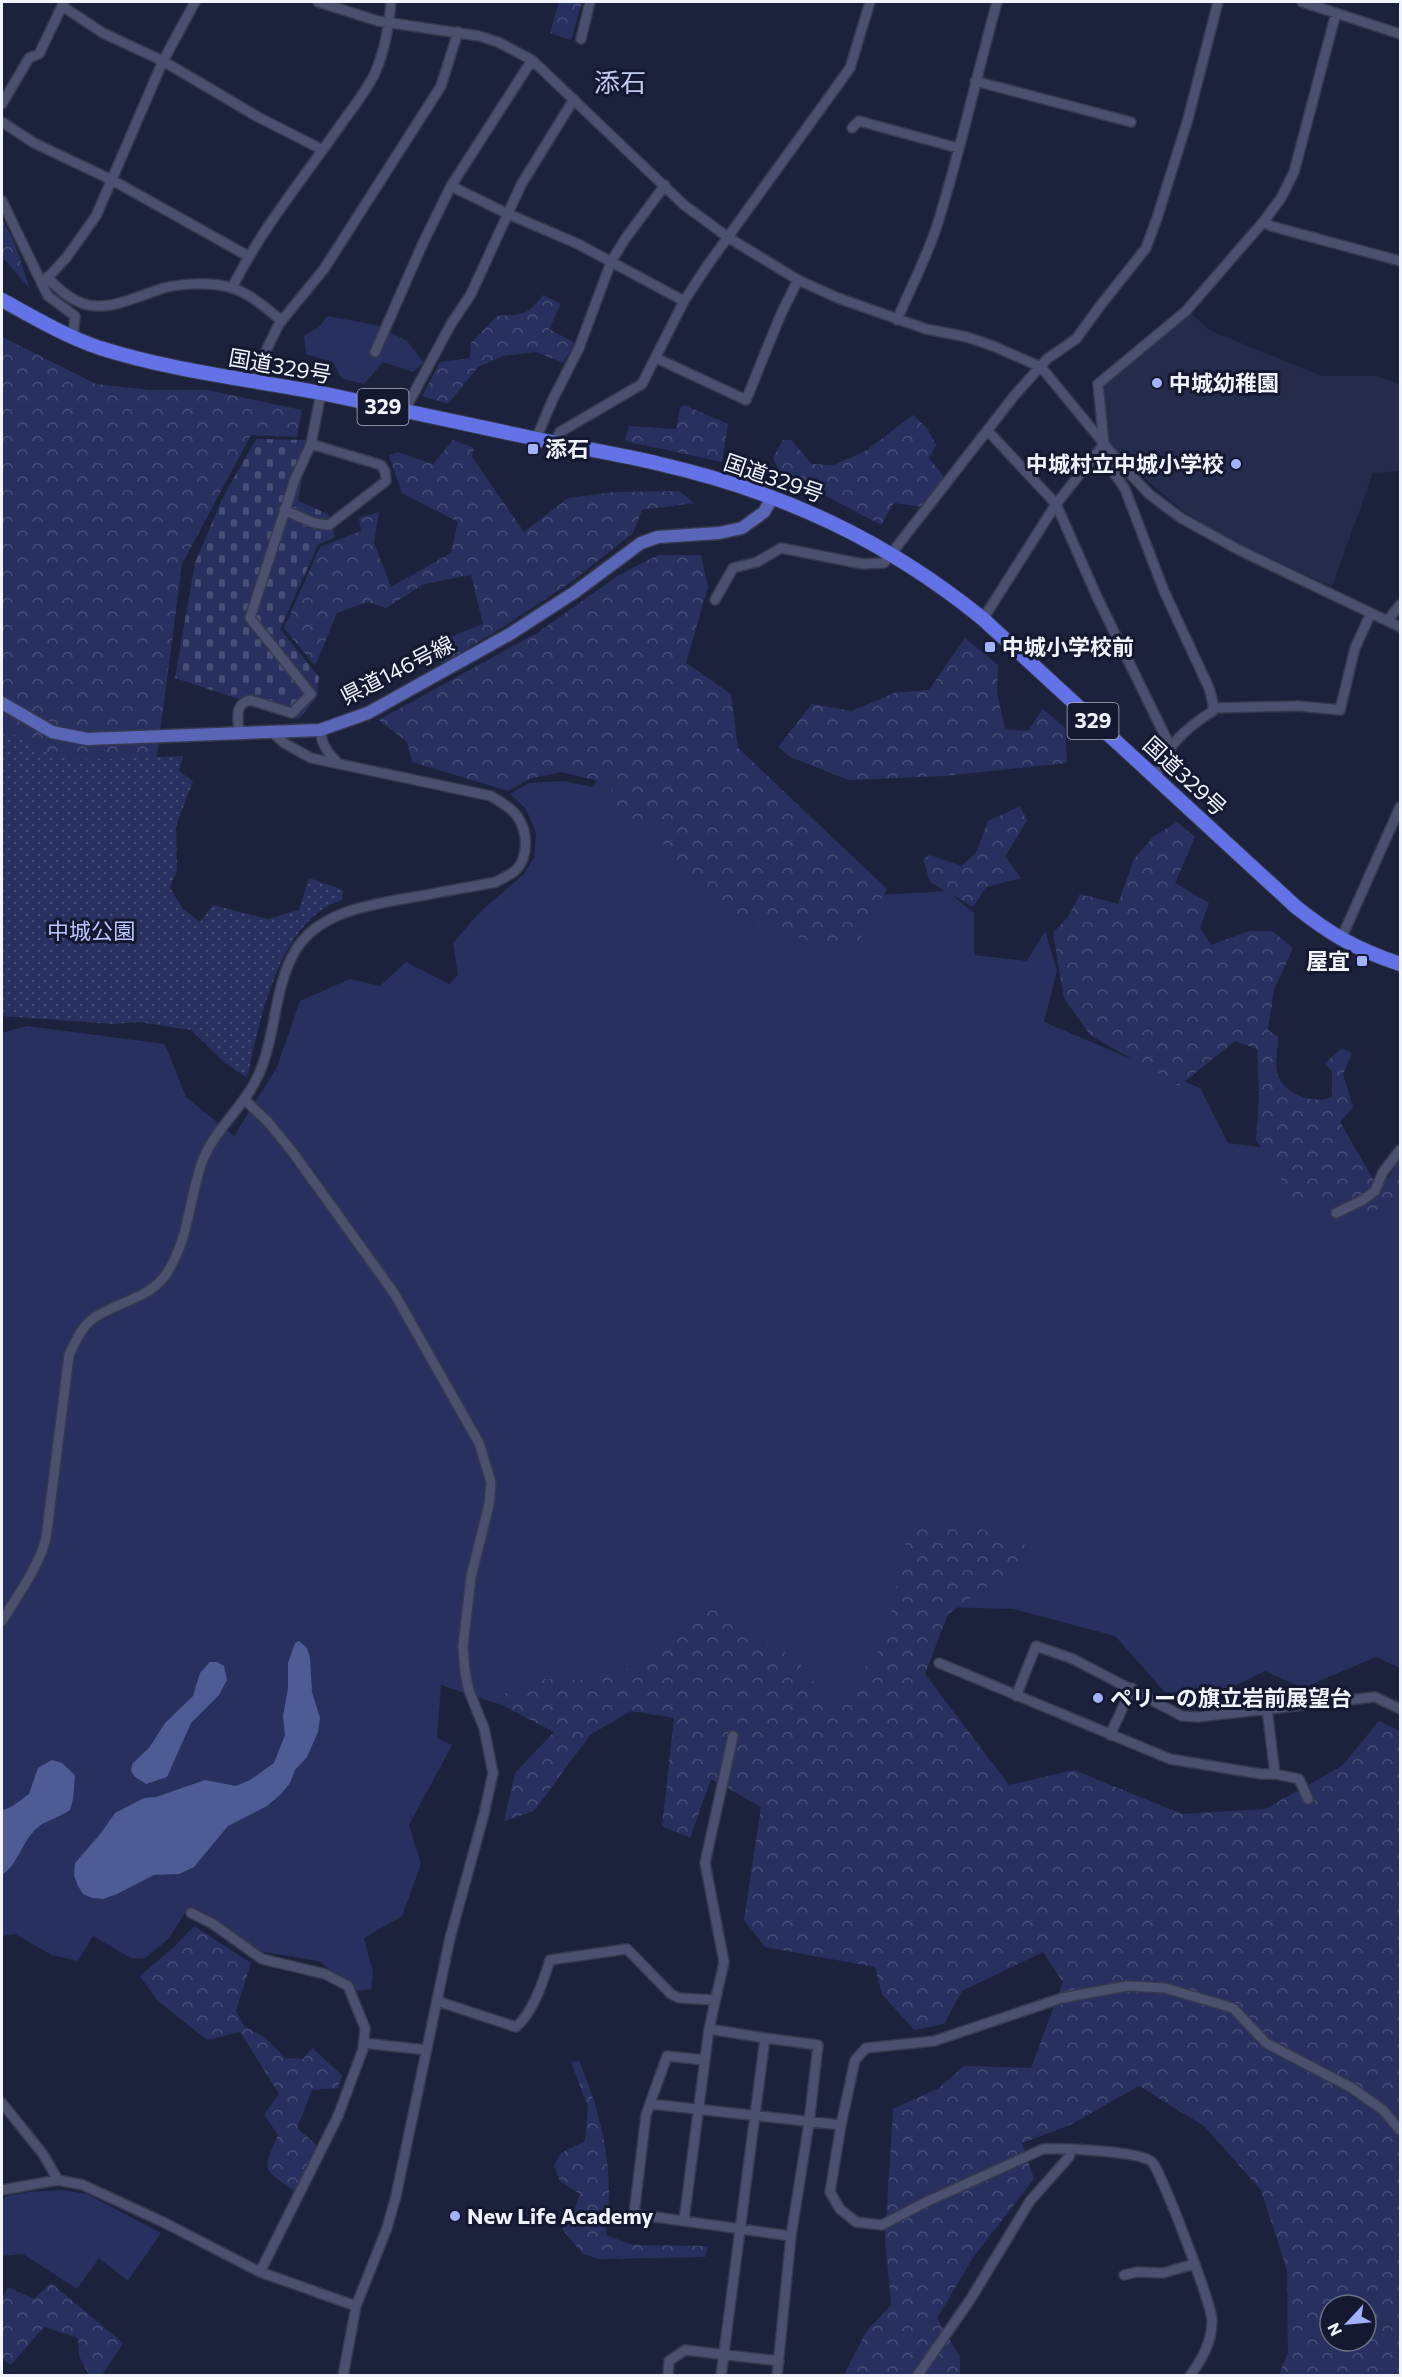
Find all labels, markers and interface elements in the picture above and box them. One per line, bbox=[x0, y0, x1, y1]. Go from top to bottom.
district label: 添石 bbox=[594, 66, 646, 97]
street label: 国道329号 bbox=[227, 343, 334, 388]
place label: 中城幼稚園 bbox=[1169, 369, 1279, 396]
marker: 中城幼稚園 bbox=[1150, 376, 1164, 390]
road number: 329 bbox=[358, 389, 409, 425]
place label: 添石 bbox=[545, 435, 589, 462]
marker: 添石 bbox=[526, 442, 540, 456]
street label: 国道329号 bbox=[721, 448, 828, 507]
place label: 中城村立中城小学校 bbox=[1026, 450, 1224, 477]
marker: 中城村立中城小学校 bbox=[1229, 457, 1243, 471]
street label: 県道146号線 bbox=[335, 629, 458, 710]
place label: 中城小学校前 bbox=[1002, 633, 1134, 660]
marker: 中城小学校前 bbox=[983, 640, 997, 654]
road number: 329 bbox=[1068, 703, 1118, 739]
street label: 国道329号 bbox=[1138, 730, 1233, 821]
park label: 中城公園 bbox=[47, 917, 135, 944]
place label: 屋宜 bbox=[1306, 947, 1350, 974]
marker: 屋宜 bbox=[1355, 954, 1369, 968]
place label: ペリーの旗立岩前展望台 bbox=[1110, 1684, 1352, 1711]
marker: ペリーの旗立岩前展望台 bbox=[1091, 1691, 1105, 1705]
place label: New Life Academy bbox=[467, 2202, 653, 2229]
marker: New Life Academy bbox=[448, 2209, 462, 2223]
north arrow bbox=[1318, 2293, 1378, 2353]
text: N bbox=[1323, 2320, 1345, 2339]

